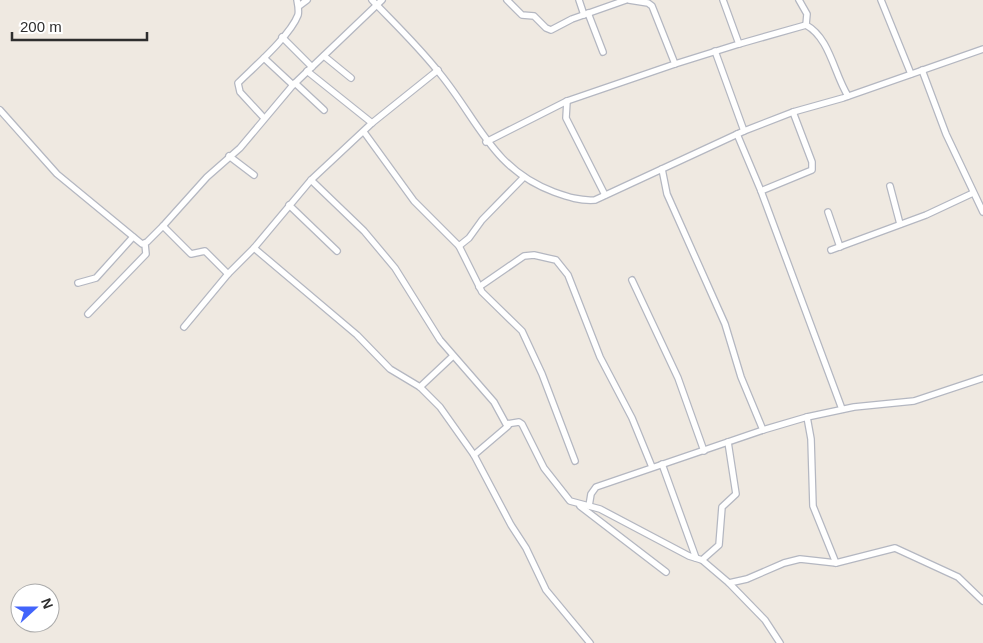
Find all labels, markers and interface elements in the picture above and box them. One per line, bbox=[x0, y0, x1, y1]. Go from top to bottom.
scale bar bbox=[12, 10, 148, 42]
text: 200 m bbox=[20, 18, 62, 35]
north arrow bbox=[10, 583, 60, 633]
text: N bbox=[38, 596, 56, 611]

